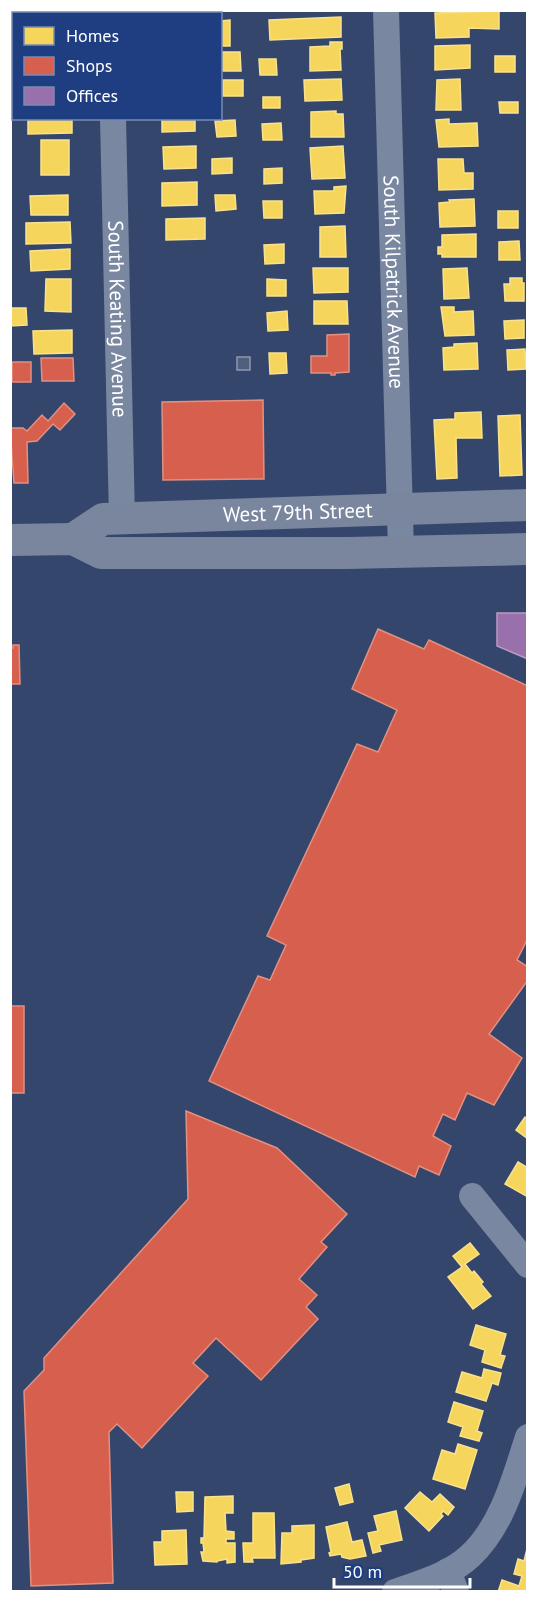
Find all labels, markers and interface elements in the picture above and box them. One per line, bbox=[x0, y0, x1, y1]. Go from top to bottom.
legend bbox=[12, 12, 222, 120]
text: Homes bbox=[66, 24, 119, 47]
text: Shops bbox=[66, 54, 112, 77]
text: Offices bbox=[66, 84, 118, 107]
street label: South Kilpatrick Avenue bbox=[378, 175, 410, 389]
street label: South Keating Avenue bbox=[102, 220, 134, 418]
street label: West 79th Street bbox=[223, 496, 373, 528]
scale bar bbox=[334, 1551, 470, 1589]
text: 50 m bbox=[343, 1560, 382, 1583]

